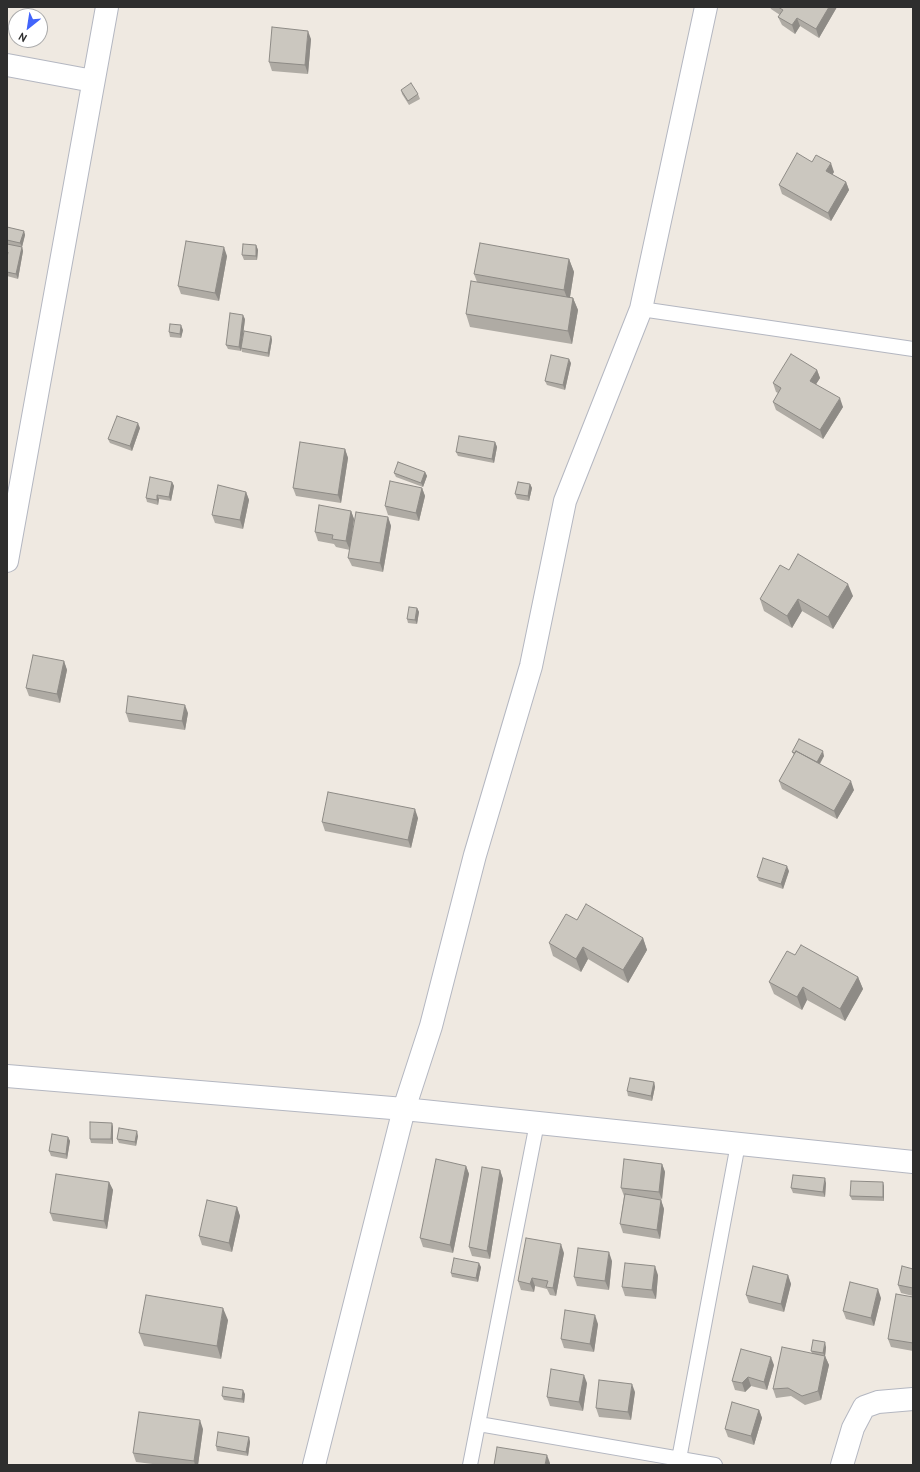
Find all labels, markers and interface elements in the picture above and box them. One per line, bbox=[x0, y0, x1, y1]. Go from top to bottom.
north arrow bbox=[8, 8, 48, 48]
text: N bbox=[16, 30, 29, 45]

